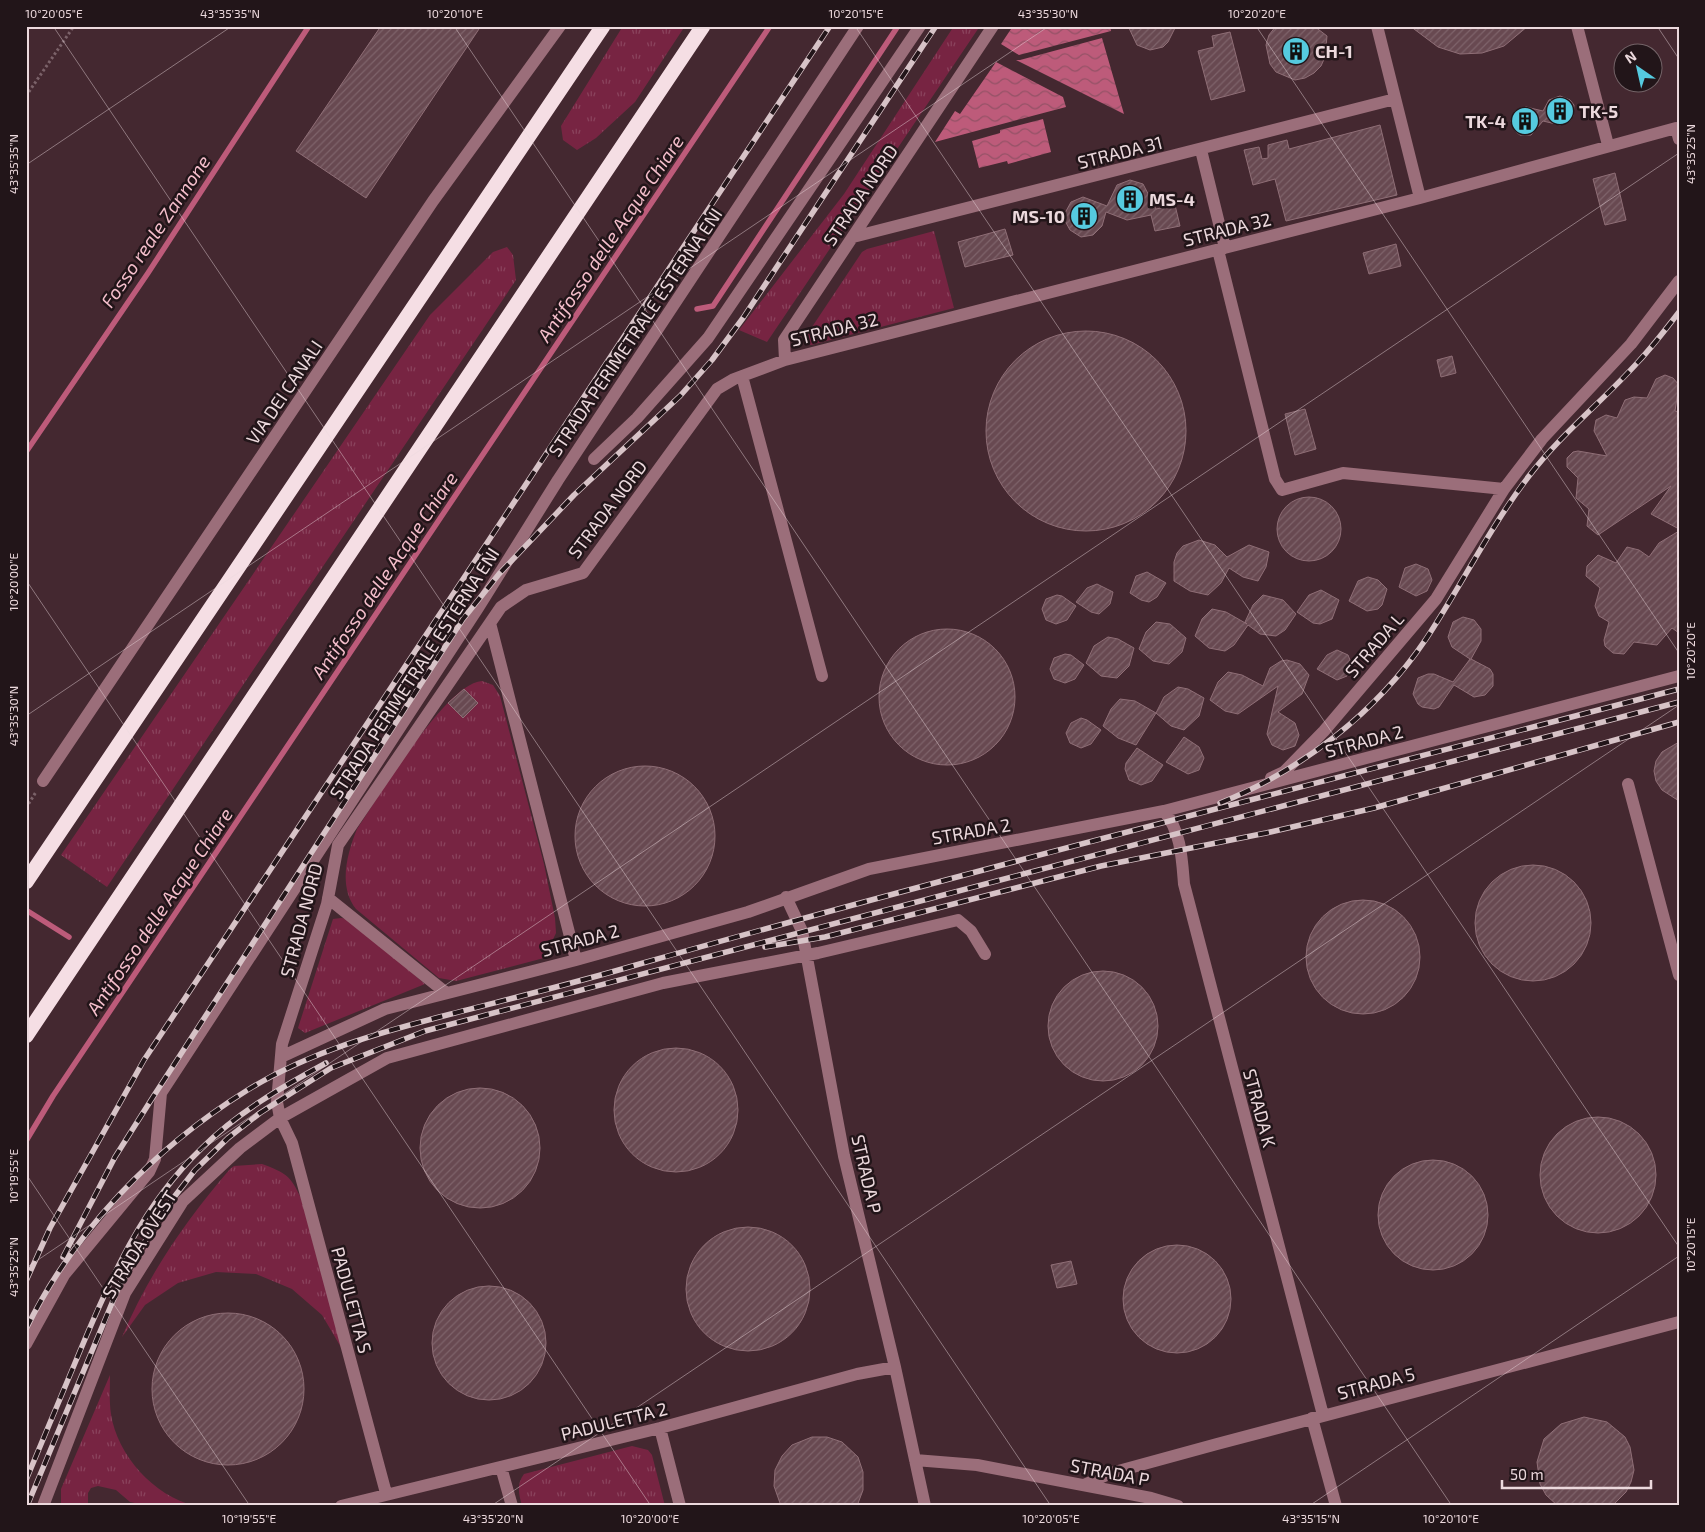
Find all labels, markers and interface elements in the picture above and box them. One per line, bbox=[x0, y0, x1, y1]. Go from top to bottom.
text: 10°20'05"E bbox=[25, 6, 83, 20]
text: 43°35'35"N bbox=[200, 6, 260, 20]
text: 10°20'10"E bbox=[427, 6, 483, 20]
text: 10°20'15"E bbox=[828, 6, 884, 20]
text: 43°35'30"N bbox=[1018, 6, 1078, 20]
text: 10°20'20"E bbox=[1228, 6, 1286, 20]
building icon: CH-1 bbox=[1281, 36, 1311, 66]
place label: CH-1 bbox=[1315, 40, 1353, 62]
north arrow bbox=[1612, 42, 1662, 92]
text: N bbox=[1622, 47, 1639, 67]
building icon: TK-5 bbox=[1545, 96, 1575, 126]
place label: TK-5 bbox=[1579, 100, 1618, 122]
building icon: TK-4 bbox=[1510, 106, 1540, 136]
place label: TK-4 bbox=[1465, 110, 1506, 132]
text: 43°35'25"N bbox=[1683, 124, 1697, 184]
water label: Antifosso delle Acque Chiare bbox=[532, 130, 688, 347]
street label: STRADA 31 bbox=[1075, 131, 1165, 173]
text: 43°35'35"N bbox=[6, 134, 20, 194]
street label: STRADA NORD bbox=[818, 140, 902, 250]
water label: Fosso reale Zannone bbox=[96, 151, 214, 311]
building icon: MS-4 bbox=[1115, 184, 1145, 214]
place label: MS-4 bbox=[1149, 188, 1195, 210]
building icon: MS-10 bbox=[1069, 201, 1099, 231]
street label: STRADA PERIMETRALE ESTERNA ENI bbox=[543, 204, 727, 460]
place label: MS-10 bbox=[1012, 205, 1065, 227]
street label: STRADA 32 bbox=[1181, 207, 1273, 251]
street label: STRADA 32 bbox=[788, 307, 880, 351]
street label: VIA DEI CANALI bbox=[241, 336, 327, 448]
street label: STRADA NORD bbox=[563, 456, 651, 562]
water label: Antifosso delle Acque Chiare bbox=[306, 467, 462, 684]
street label: STRADA PERIMETRALE ESTERNA ENI bbox=[324, 543, 504, 803]
text: 10°20'00"E bbox=[6, 553, 20, 611]
street label: STRADA L bbox=[1340, 608, 1408, 682]
text: 10°20'20"E bbox=[1683, 622, 1697, 680]
text: 43°35'30"N bbox=[6, 686, 20, 746]
street label: STRADA 2 bbox=[1323, 720, 1405, 762]
water label: Antifosso delle Acque Chiare bbox=[81, 803, 237, 1020]
street label: STRADA 2 bbox=[930, 813, 1012, 849]
street label: STRADA NORD bbox=[275, 860, 327, 980]
street label: STRADA 2 bbox=[539, 919, 621, 961]
street label: STRADA K bbox=[1239, 1066, 1281, 1150]
street label: STRADA P bbox=[847, 1132, 887, 1216]
text: 10°19'55"E bbox=[6, 1149, 20, 1203]
street label: STRADA OVEST bbox=[97, 1186, 181, 1302]
text: 10°20'15"E bbox=[1683, 1217, 1697, 1273]
text: 43°35'25"N bbox=[6, 1237, 20, 1297]
street label: PADULETTA S bbox=[327, 1244, 377, 1356]
street label: STRADA 5 bbox=[1335, 1362, 1417, 1404]
street label: PADULETTA 2 bbox=[558, 1397, 670, 1445]
street label: STRADA P bbox=[1069, 1454, 1151, 1490]
scale bar bbox=[1502, 1457, 1651, 1489]
text: 50 m bbox=[1510, 1465, 1544, 1483]
text: 10°19'55"E bbox=[222, 1511, 276, 1525]
text: 43°35'20"N bbox=[463, 1511, 523, 1525]
text: 10°20'00"E bbox=[621, 1511, 679, 1525]
text: 10°20'05"E bbox=[1022, 1511, 1080, 1525]
text: 43°35'15"N bbox=[1282, 1511, 1340, 1525]
text: 10°20'10"E bbox=[1423, 1511, 1479, 1525]

